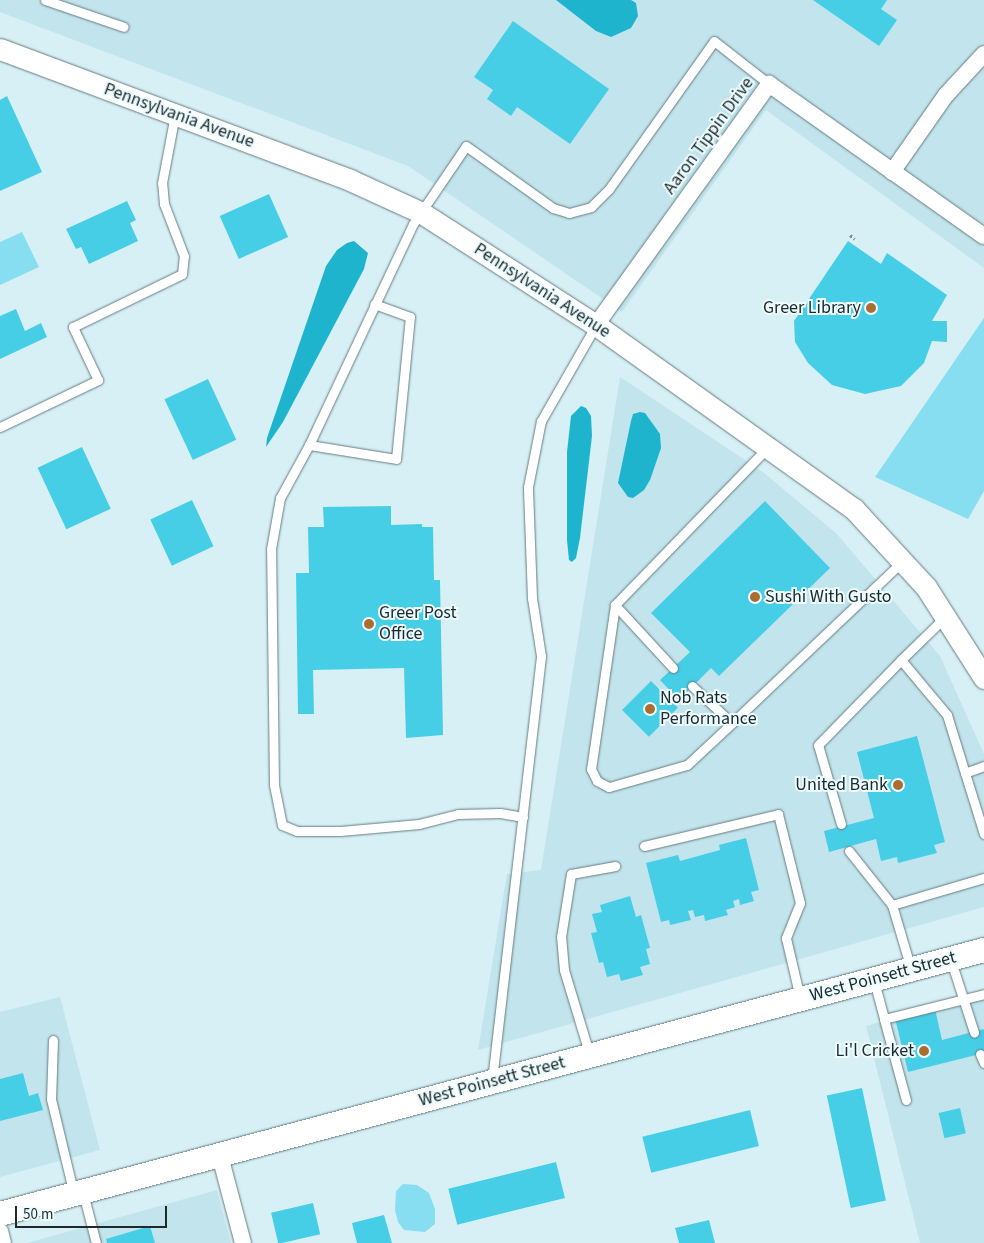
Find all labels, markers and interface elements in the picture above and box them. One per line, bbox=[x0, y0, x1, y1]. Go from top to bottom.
street label: Aaron Tippin Drive bbox=[659, 73, 759, 199]
street label: Pennsylvania Avenue bbox=[101, 79, 257, 153]
street label: Pennsylvania Avenue bbox=[470, 239, 614, 343]
place label: Greer Library bbox=[763, 297, 861, 319]
marker: Greer Library bbox=[865, 302, 877, 314]
place label: Sushi With Gusto bbox=[765, 586, 891, 608]
marker: Sushi With Gusto bbox=[749, 591, 761, 603]
place label: Greer Post Office bbox=[379, 603, 457, 646]
marker: Greer Post Office bbox=[363, 618, 375, 630]
place label: Nob Rats Performance bbox=[660, 688, 757, 731]
marker: Nob Rats Performance bbox=[644, 703, 656, 715]
place label: United Bank bbox=[795, 774, 888, 796]
marker: United Bank bbox=[892, 779, 904, 791]
street label: West Poinsett Street bbox=[808, 947, 958, 1007]
place label: Li'l Cricket bbox=[836, 1040, 914, 1062]
marker: Li'l Cricket bbox=[918, 1045, 930, 1057]
street label: West Poinsett Street bbox=[417, 1052, 567, 1112]
scale bar bbox=[18, 1196, 170, 1228]
text: 50 m bbox=[23, 1204, 53, 1225]

